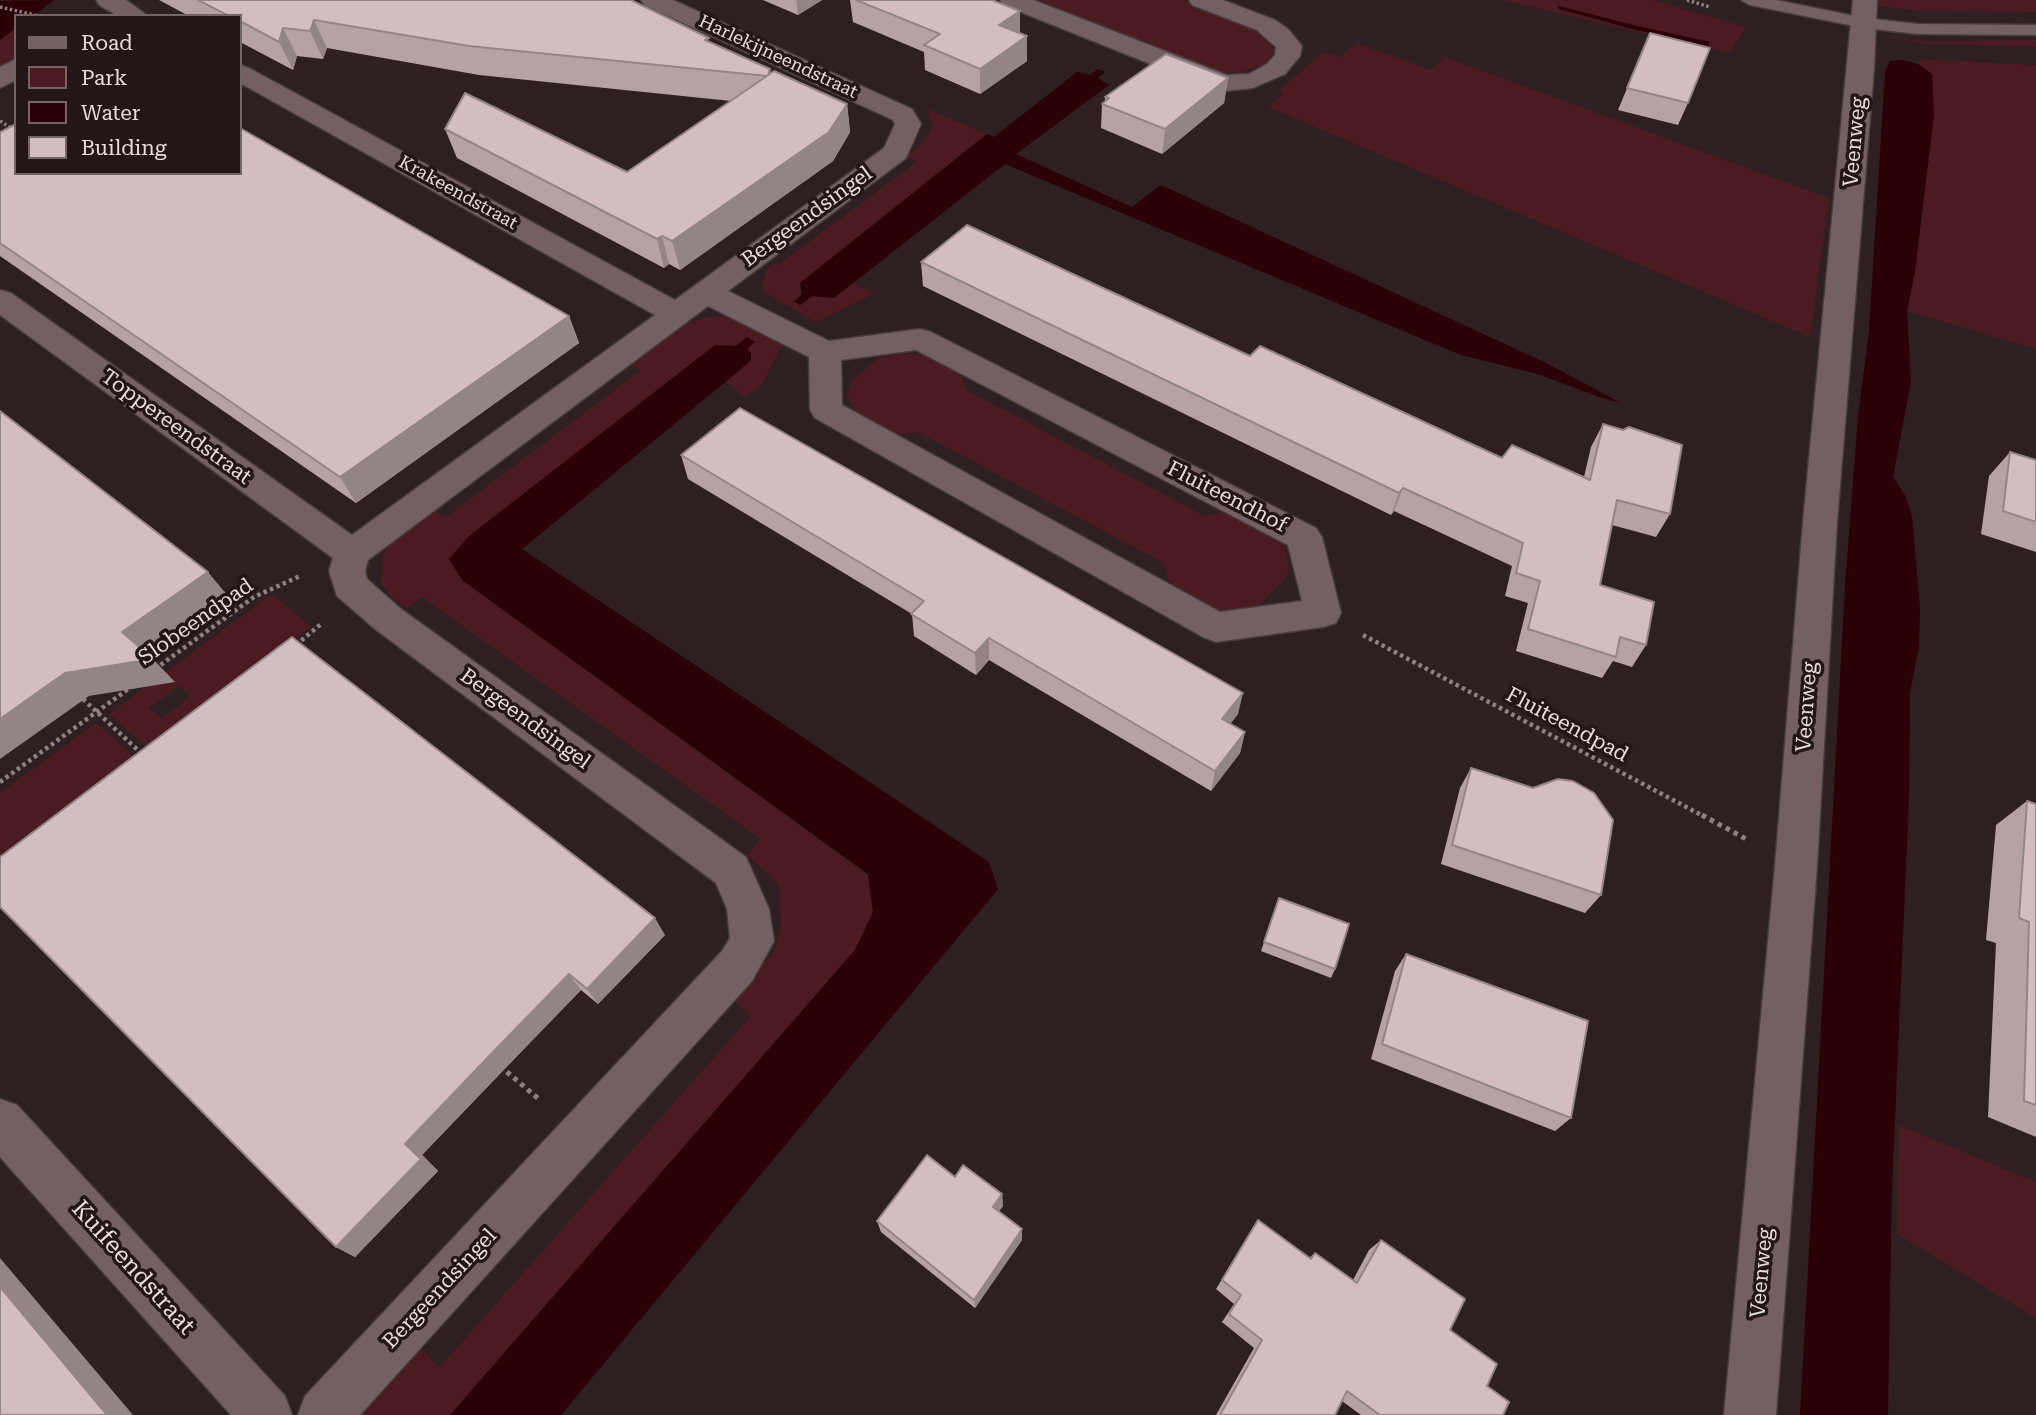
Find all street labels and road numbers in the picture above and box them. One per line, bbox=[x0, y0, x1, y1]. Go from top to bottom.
street label: Harlekijneendstraat bbox=[695, 11, 861, 103]
street label: Veenweg bbox=[1839, 96, 1871, 188]
street label: Krakeendstraat bbox=[395, 151, 521, 235]
street label: Bergeendsingel bbox=[737, 161, 877, 273]
street label: Toppereendstraat bbox=[96, 364, 256, 490]
street label: Fluiteendhof bbox=[1163, 456, 1291, 538]
street label: Slobeendpad bbox=[134, 573, 258, 671]
street label: Veenweg bbox=[1791, 661, 1823, 753]
street label: Bergeendsingel bbox=[455, 663, 595, 775]
street label: Fluiteendpad bbox=[1502, 682, 1632, 768]
street label: Kuifeendstraat bbox=[65, 1195, 201, 1341]
street label: Bergeendsingel bbox=[378, 1224, 502, 1354]
street label: Veenweg bbox=[1746, 1227, 1778, 1319]

